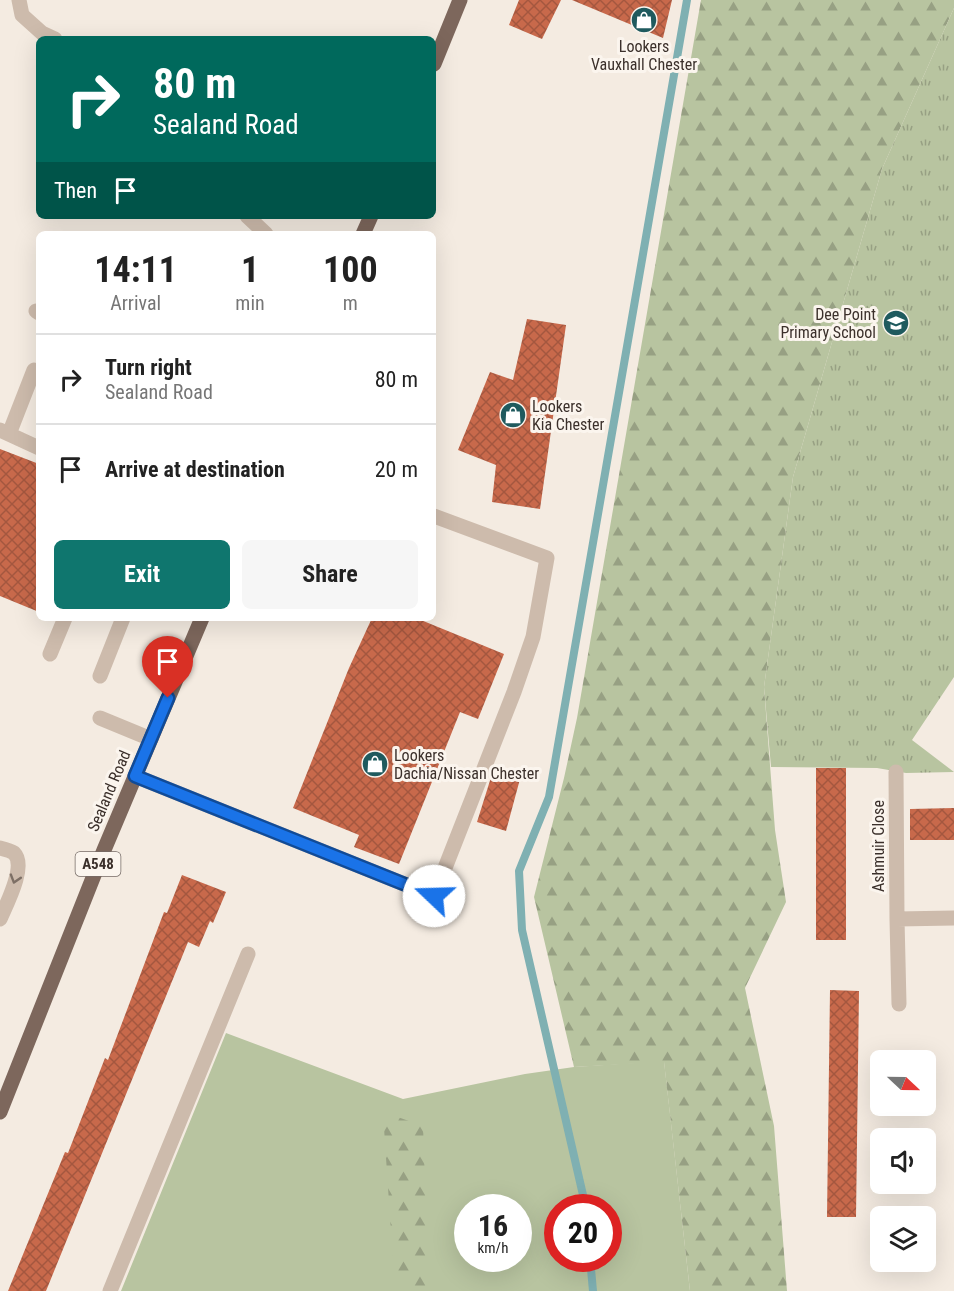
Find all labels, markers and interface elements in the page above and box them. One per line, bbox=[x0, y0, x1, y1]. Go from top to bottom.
shop icon: Lookers Vauxhall Chester bbox=[629, 5, 659, 35]
place label: Lookers Vauxhall Chester bbox=[591, 37, 697, 74]
text: 80 m bbox=[153, 59, 236, 108]
icon: right bbox=[54, 60, 132, 138]
text: Sealand Road bbox=[153, 109, 299, 141]
icon: arrive bbox=[109, 174, 142, 207]
text: Then bbox=[54, 178, 97, 203]
text: 14:11 bbox=[94, 249, 177, 291]
text: 1 bbox=[241, 249, 259, 291]
text: 100 bbox=[323, 249, 378, 291]
text: Arrival bbox=[110, 291, 161, 315]
text: min bbox=[235, 291, 265, 315]
text: m bbox=[343, 291, 358, 315]
place label: Dee Point Primary School bbox=[780, 305, 876, 342]
school or university icon: Dee Point Primary School bbox=[881, 308, 911, 338]
text: Turn right bbox=[105, 355, 192, 380]
icon: right bbox=[54, 363, 87, 396]
text: 80 m bbox=[375, 367, 418, 392]
text: Sealand Road bbox=[105, 380, 213, 404]
place label: Lookers Kia Chester bbox=[532, 397, 605, 434]
shop icon: Lookers Kia Chester bbox=[498, 400, 528, 430]
icon: arrive bbox=[54, 453, 87, 486]
text: Arrive at destination bbox=[105, 457, 285, 482]
text: 20 m bbox=[375, 457, 418, 482]
button: Exit bbox=[54, 540, 230, 609]
button: Share bbox=[242, 540, 418, 609]
pin bbox=[142, 636, 193, 698]
icon: arrive bbox=[151, 645, 184, 678]
place label: Lookers Dachia/Nissan Chester bbox=[394, 746, 539, 783]
street label: Sealand Road bbox=[83, 748, 135, 834]
shop icon: Lookers Dachia/Nissan Chester bbox=[360, 749, 390, 779]
street label: Ashmuir Close bbox=[869, 800, 888, 892]
road number: A548 bbox=[76, 852, 120, 876]
position arrow bbox=[402, 864, 466, 928]
one-way arrow bbox=[10, 873, 22, 884]
north arrow bbox=[870, 1050, 936, 1116]
map controls bbox=[870, 1050, 936, 1272]
button: sound bbox=[870, 1128, 936, 1194]
speed limit sign: 20 bbox=[544, 1194, 622, 1272]
button: layers bbox=[870, 1206, 936, 1272]
text: 16 bbox=[478, 1208, 508, 1243]
text: km/h bbox=[478, 1239, 508, 1257]

